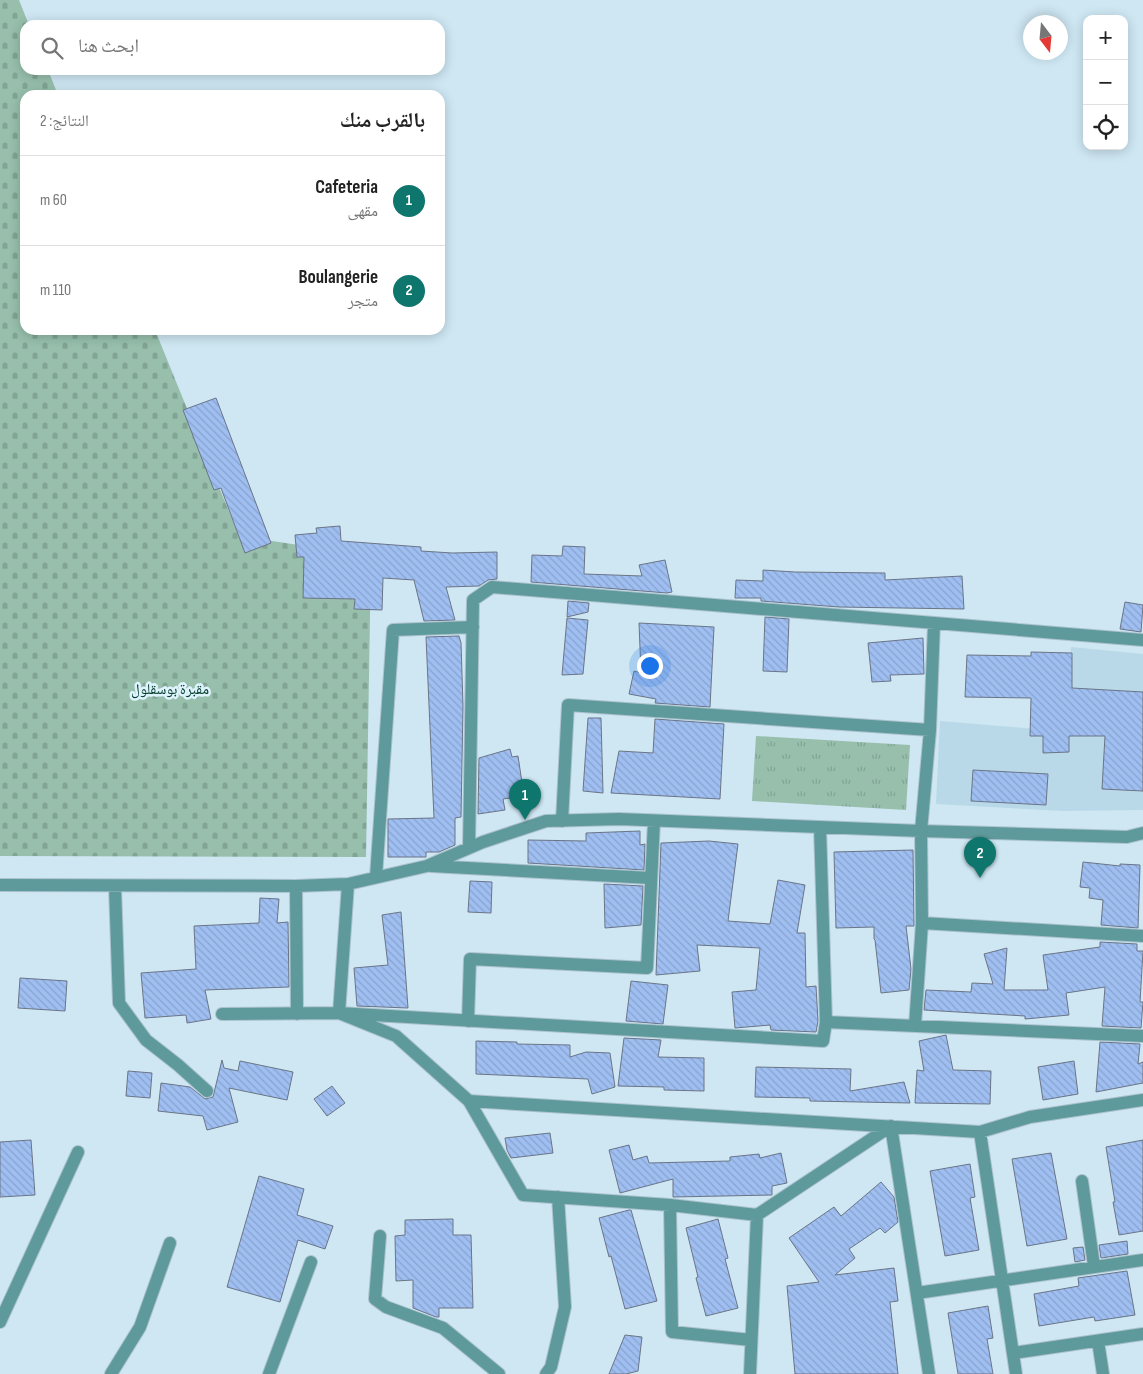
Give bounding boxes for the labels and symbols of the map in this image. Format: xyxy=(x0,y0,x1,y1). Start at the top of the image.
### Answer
north arrow xyxy=(1023,15,1068,60)
your location xyxy=(637,653,663,679)
park label: مقبرة بوسقلول xyxy=(131,680,209,699)
pin: 1 xyxy=(509,779,541,820)
pin: 2 xyxy=(964,837,996,878)

